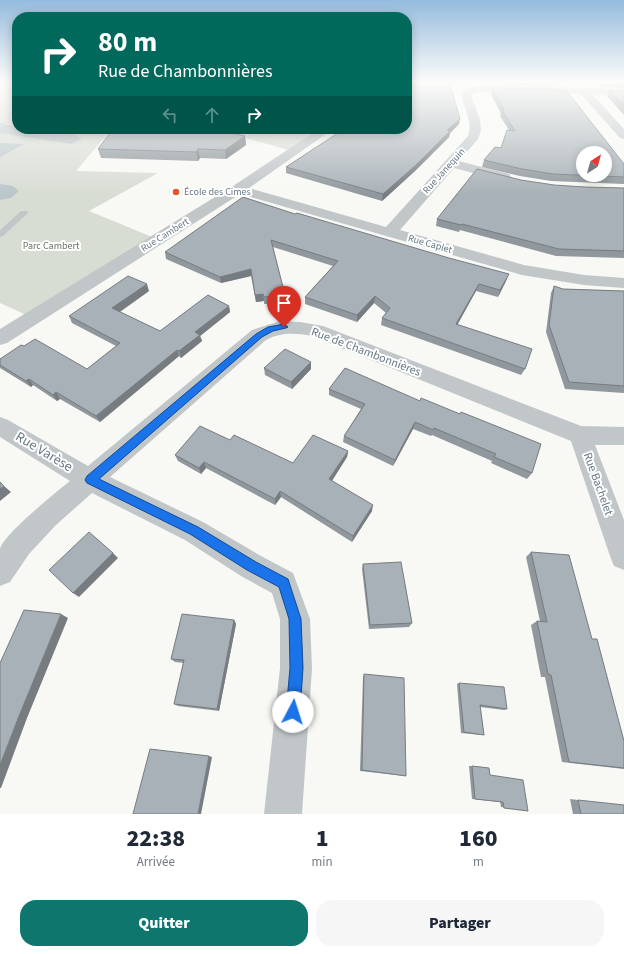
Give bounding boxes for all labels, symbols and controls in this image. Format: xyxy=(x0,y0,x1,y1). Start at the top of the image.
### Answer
text: 80 m xyxy=(98,22,157,62)
icon: right xyxy=(32,28,84,80)
text: Rue de Chambonnières xyxy=(98,59,272,84)
icon: left xyxy=(159,104,181,126)
icon: ahead xyxy=(201,104,223,126)
icon: right xyxy=(243,104,265,126)
street label: Rue Janequin xyxy=(420,145,468,197)
north arrow xyxy=(576,146,612,182)
map controls xyxy=(576,146,612,182)
place label: École des Cimes xyxy=(184,185,251,199)
marker: École des Cimes xyxy=(171,187,181,197)
street label: Rue Cambert xyxy=(138,214,192,255)
street label: Rue Caplet xyxy=(406,231,454,257)
park label: Parc Cambert xyxy=(23,239,80,253)
pin xyxy=(267,286,301,327)
icon: arrive xyxy=(273,292,295,314)
street label: Rue de Chambonnières xyxy=(309,323,423,381)
street label: Rue Varèse xyxy=(12,427,77,477)
street label: Rue Bachelet xyxy=(579,450,617,518)
position arrow xyxy=(272,691,314,733)
text: 22:38 xyxy=(126,821,185,856)
text: 1 xyxy=(316,821,329,856)
text: 160 xyxy=(459,821,498,856)
text: Arrivée xyxy=(137,853,175,871)
text: min xyxy=(312,853,333,871)
text: m xyxy=(473,853,484,871)
button: Quitter xyxy=(20,900,308,946)
button: Partager xyxy=(316,900,604,946)

